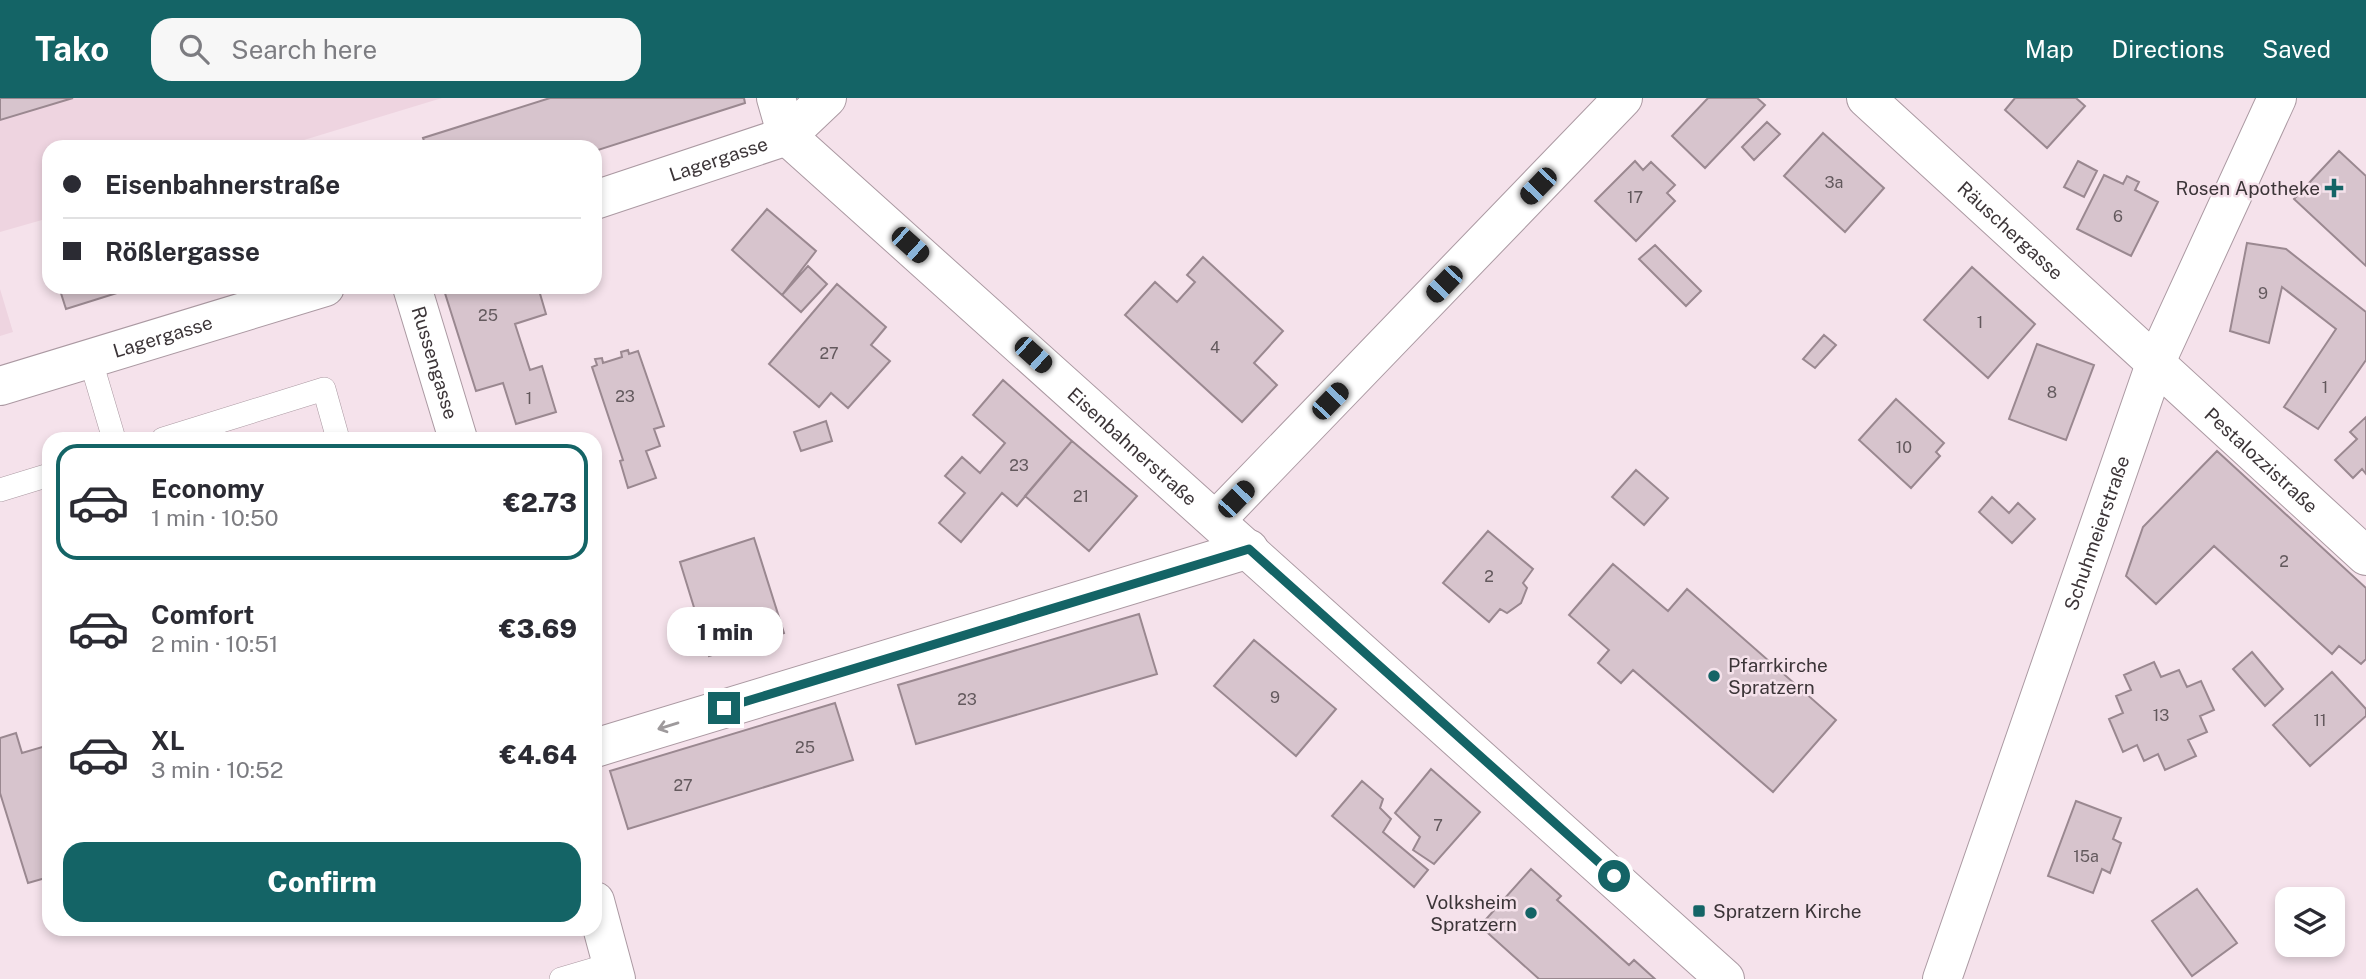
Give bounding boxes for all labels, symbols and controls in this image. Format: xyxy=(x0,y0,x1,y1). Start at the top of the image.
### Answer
search box xyxy=(151,18,641,81)
text: Tako xyxy=(35,30,109,68)
icon: search xyxy=(175,30,213,68)
text: Search here xyxy=(231,34,377,65)
text: Map xyxy=(2025,35,2074,63)
text: Directions xyxy=(2112,35,2224,63)
text: Saved xyxy=(2262,35,2331,63)
street label: Lagergasse xyxy=(666,132,770,186)
car xyxy=(1516,164,1561,208)
text: Eisenbahnerstraße xyxy=(105,169,340,200)
house number: 3a xyxy=(1825,173,1843,192)
street label: Räuschergasse xyxy=(1953,177,2068,284)
place label: Rosen Apotheke xyxy=(2176,177,2320,199)
marker: Rosen Apotheke xyxy=(2326,180,2342,196)
house number: 17 xyxy=(1627,188,1643,207)
house number: 6 xyxy=(2113,207,2123,226)
car xyxy=(888,223,933,267)
text: Rößlergasse xyxy=(105,236,260,267)
car xyxy=(1422,262,1467,306)
house number: 9 xyxy=(2258,284,2268,303)
street label: Russengasse xyxy=(407,304,462,422)
house number: 25 xyxy=(478,306,498,325)
street label: Lagergasse xyxy=(110,311,215,362)
house number: 1 xyxy=(1977,313,1983,332)
car xyxy=(1011,333,1056,377)
house number: 4 xyxy=(1210,338,1220,357)
house number: 27 xyxy=(819,344,839,363)
house number: 1 xyxy=(2322,378,2328,397)
car xyxy=(1308,379,1353,423)
street label: Eisenbahnerstraße xyxy=(1063,383,1201,510)
house number: 8 xyxy=(2047,383,2057,402)
house number: 23 xyxy=(615,387,635,406)
house number: 1 xyxy=(526,389,532,408)
street label: Pestalozzistraße xyxy=(2200,403,2322,517)
house number: 10 xyxy=(1896,438,1912,457)
street label: Schuhmeierstraße xyxy=(2059,453,2133,613)
house number: 23 xyxy=(1009,456,1029,475)
icon: car xyxy=(67,471,130,534)
text: Economy xyxy=(151,473,264,504)
car xyxy=(1214,477,1259,521)
text: €2.73 xyxy=(503,487,577,518)
house number: 21 xyxy=(1073,487,1089,506)
text: 1 min · 10:50 xyxy=(151,504,279,531)
house number: 2 xyxy=(2279,552,2289,571)
house number: 2 xyxy=(1484,567,1494,586)
icon: car xyxy=(67,597,130,660)
text: Comfort xyxy=(151,599,254,630)
callout: 1 min xyxy=(666,606,782,656)
text: €3.69 xyxy=(499,613,577,644)
text: 1 min xyxy=(697,618,753,645)
text: 2 min · 10:51 xyxy=(151,630,278,657)
place label: Pfarrkirche Spratzern xyxy=(1728,654,1828,698)
marker: Pfarrkirche Spratzern xyxy=(1706,668,1722,684)
house number: 9 xyxy=(1270,688,1280,707)
house number: 23 xyxy=(957,690,977,709)
route end xyxy=(708,692,740,724)
house number: 13 xyxy=(2153,706,2169,725)
house number: 11 xyxy=(2313,711,2327,730)
one-way arrow xyxy=(657,720,679,733)
icon: car xyxy=(67,723,130,786)
text: XL xyxy=(151,725,185,756)
house number: 25 xyxy=(795,738,815,757)
text: €4.64 xyxy=(500,739,577,770)
text: 3 min · 10:52 xyxy=(151,756,283,783)
house number: 27 xyxy=(673,776,693,795)
house number: 7 xyxy=(1433,816,1443,835)
button: Confirm xyxy=(63,842,581,922)
house number: 15a xyxy=(2073,847,2099,866)
route start xyxy=(1598,860,1630,892)
map controls xyxy=(2275,887,2345,957)
button: layers xyxy=(2275,887,2345,957)
place label: Volksheim Spratzern xyxy=(1426,891,1517,935)
place label: Spratzern Kirche xyxy=(1713,900,1861,922)
marker: Spratzern Kirche xyxy=(1691,903,1707,919)
marker: Volksheim Spratzern xyxy=(1523,905,1539,921)

